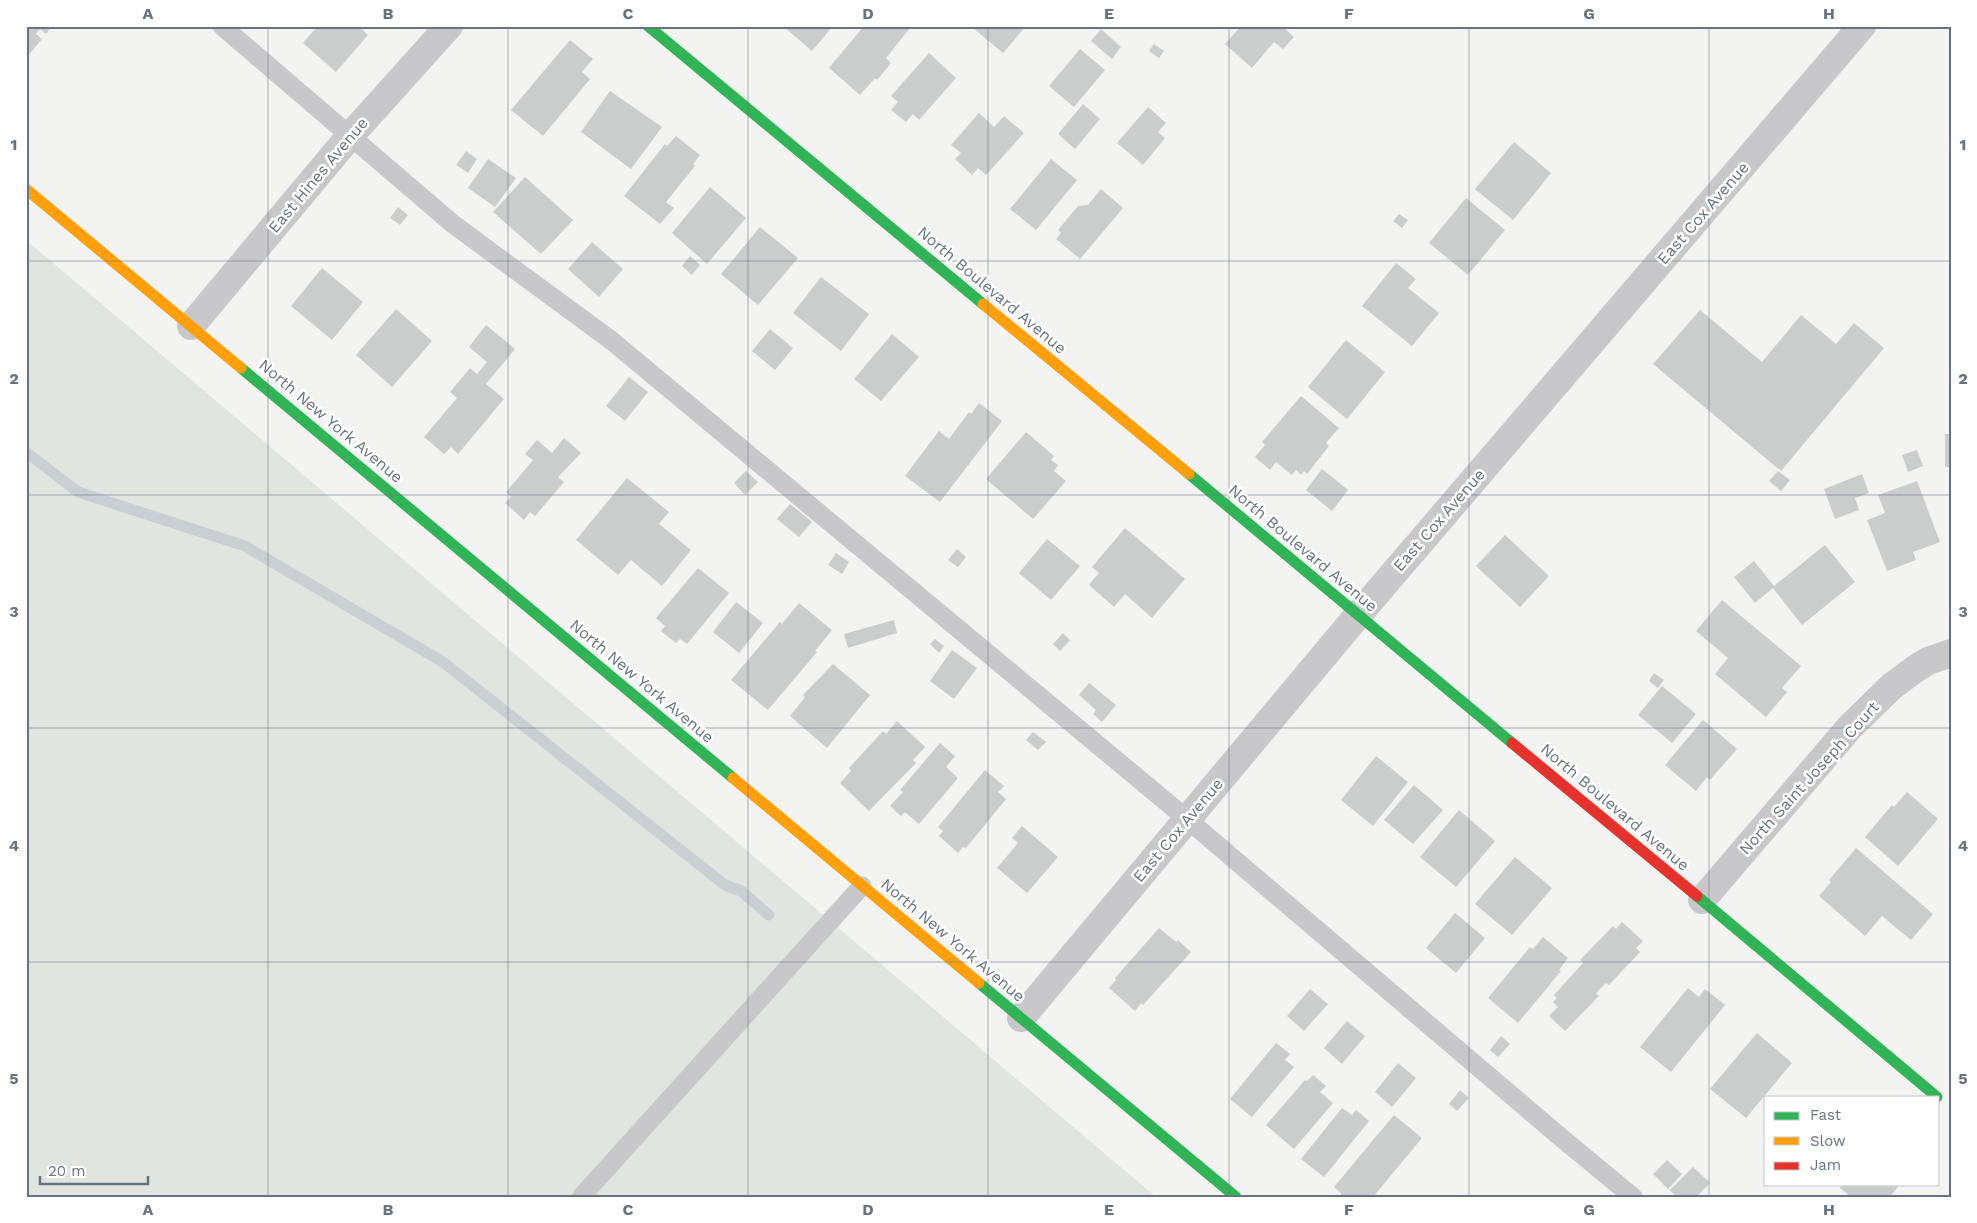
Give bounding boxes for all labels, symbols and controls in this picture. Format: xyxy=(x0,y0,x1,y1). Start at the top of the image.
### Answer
text: A xyxy=(143,4,154,23)
text: B xyxy=(383,4,394,23)
text: C xyxy=(623,4,634,23)
text: D xyxy=(862,4,874,23)
text: E xyxy=(1104,4,1114,23)
text: F xyxy=(1344,4,1354,23)
text: G xyxy=(1583,4,1595,23)
text: H xyxy=(1823,4,1835,23)
street label: East Hines Avenue xyxy=(264,113,372,237)
text: 1 xyxy=(11,135,17,154)
text: 1 xyxy=(1960,135,1966,154)
street label: East Cox Avenue xyxy=(1653,158,1753,268)
street label: North Boulevard Avenue xyxy=(914,222,1070,358)
street label: North New York Avenue xyxy=(255,355,407,487)
text: 2 xyxy=(9,369,19,388)
text: 2 xyxy=(1958,369,1968,388)
street label: East Cox Avenue xyxy=(1389,465,1489,575)
street label: North Boulevard Avenue xyxy=(1225,480,1381,616)
text: 3 xyxy=(9,602,19,621)
text: 3 xyxy=(1958,602,1968,621)
street label: North New York Avenue xyxy=(566,615,718,747)
street label: North Saint Joseph Court xyxy=(1735,697,1883,858)
street label: North Boulevard Avenue xyxy=(1537,739,1693,875)
street label: East Cox Avenue xyxy=(1129,774,1227,886)
text: 4 xyxy=(9,836,19,855)
text: 4 xyxy=(1958,836,1968,855)
street label: North New York Avenue xyxy=(877,874,1029,1006)
text: 5 xyxy=(9,1069,19,1088)
text: 5 xyxy=(1958,1069,1968,1088)
legend xyxy=(1764,1096,1940,1186)
text: Fast xyxy=(1810,1106,1842,1124)
text: Slow xyxy=(1810,1132,1846,1150)
scale bar xyxy=(40,1153,148,1185)
text: Jam xyxy=(1810,1156,1841,1174)
text: 20 m xyxy=(48,1162,86,1180)
text: A xyxy=(143,1200,154,1219)
text: B xyxy=(383,1200,394,1219)
text: C xyxy=(623,1200,634,1219)
text: D xyxy=(862,1200,874,1219)
text: E xyxy=(1104,1200,1114,1219)
text: F xyxy=(1344,1200,1354,1219)
text: G xyxy=(1583,1200,1595,1219)
text: H xyxy=(1823,1200,1835,1219)

